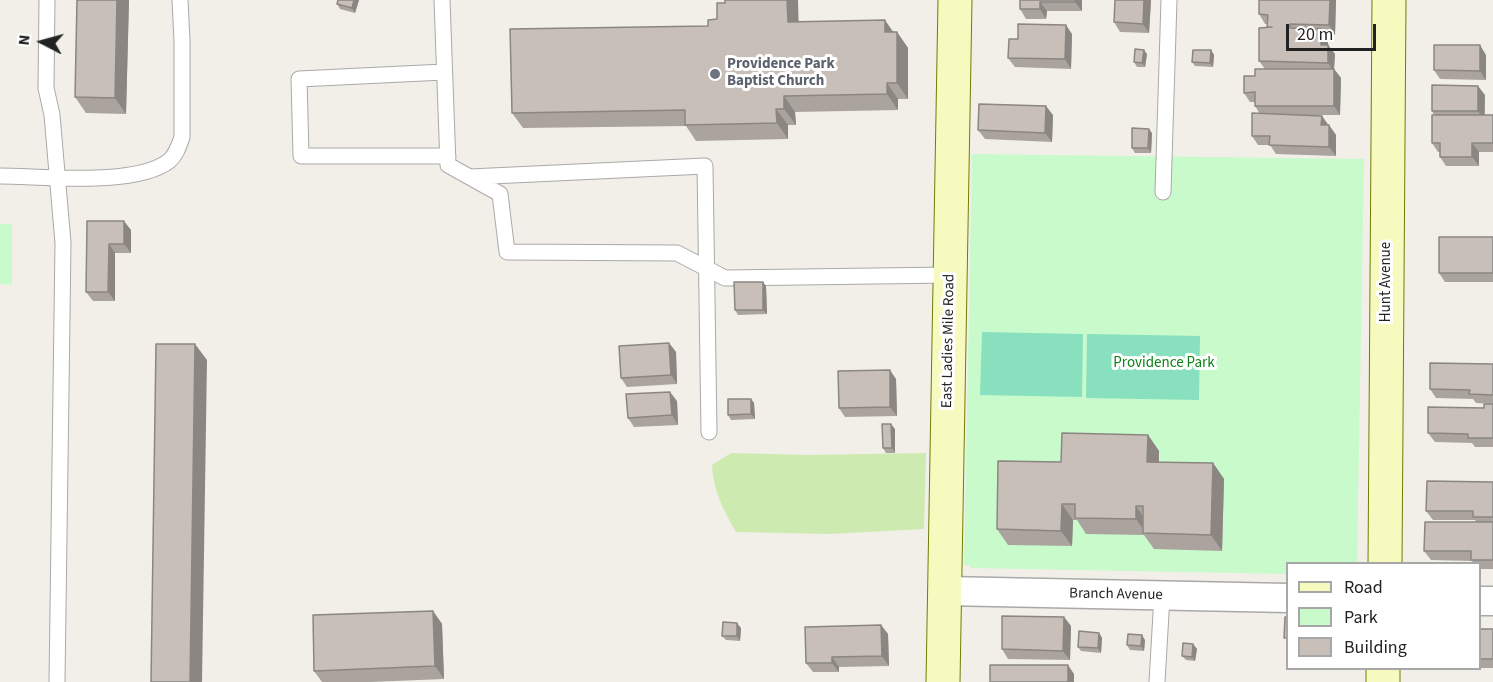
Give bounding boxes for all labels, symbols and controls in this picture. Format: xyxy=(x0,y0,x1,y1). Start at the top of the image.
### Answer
north arrow xyxy=(12,12,72,72)
scale bar xyxy=(1289,12,1379,50)
text: 20 m xyxy=(1297,22,1333,47)
text: N xyxy=(13,34,36,47)
place label: Providence Park Baptist Church xyxy=(727,56,835,91)
marker: Providence Park Baptist Church xyxy=(708,67,722,81)
street label: Hunt Avenue xyxy=(1378,242,1396,322)
street label: East Ladies Mile Road xyxy=(939,274,959,408)
park label: Providence Park xyxy=(1113,355,1215,373)
legend xyxy=(1286,562,1481,670)
text: Road xyxy=(1344,575,1383,600)
street label: Branch Avenue xyxy=(1069,585,1163,605)
text: Park xyxy=(1344,605,1378,630)
text: Building xyxy=(1344,635,1407,660)

